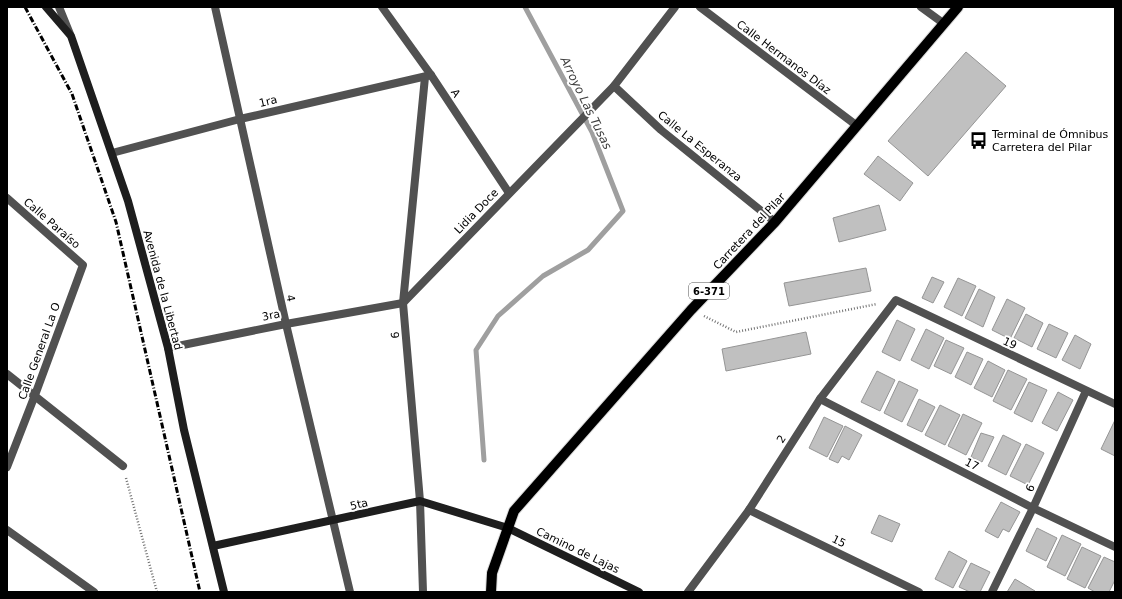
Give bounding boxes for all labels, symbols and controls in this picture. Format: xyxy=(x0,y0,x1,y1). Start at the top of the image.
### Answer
street label: Calle Hermanos Díaz xyxy=(734,18,834,97)
water label: Arroyo Las Tusas xyxy=(557,53,615,152)
street label: A xyxy=(448,87,463,100)
street label: 1ra xyxy=(258,93,278,110)
street label: Calle La Esperanza xyxy=(655,108,744,184)
place label: Terminal de Ómnibus Carretera del Pilar xyxy=(991,128,1109,154)
bus stop icon: Terminal de Ómnibus Carretera del Pilar xyxy=(969,130,989,150)
street label: Lidia Doce xyxy=(452,186,501,237)
street label: Carretera del Pilar xyxy=(711,190,788,272)
street label: Calle Paraíso xyxy=(21,195,83,252)
street label: Avenida de la Libertad xyxy=(140,229,185,351)
road number: 6-371 xyxy=(689,283,729,299)
street label: 4 xyxy=(283,293,298,303)
street label: Calle General La O xyxy=(16,300,63,402)
street label: 3ra xyxy=(261,307,281,324)
street label: 6 xyxy=(389,331,402,339)
street label: 19 xyxy=(1001,335,1019,352)
street label: 2 xyxy=(774,433,789,446)
street label: 17 xyxy=(963,455,981,473)
street label: 6 xyxy=(1023,482,1038,494)
street label: 5ta xyxy=(349,496,369,513)
street label: Camino de Lajas xyxy=(534,525,622,576)
street label: 15 xyxy=(830,533,848,550)

